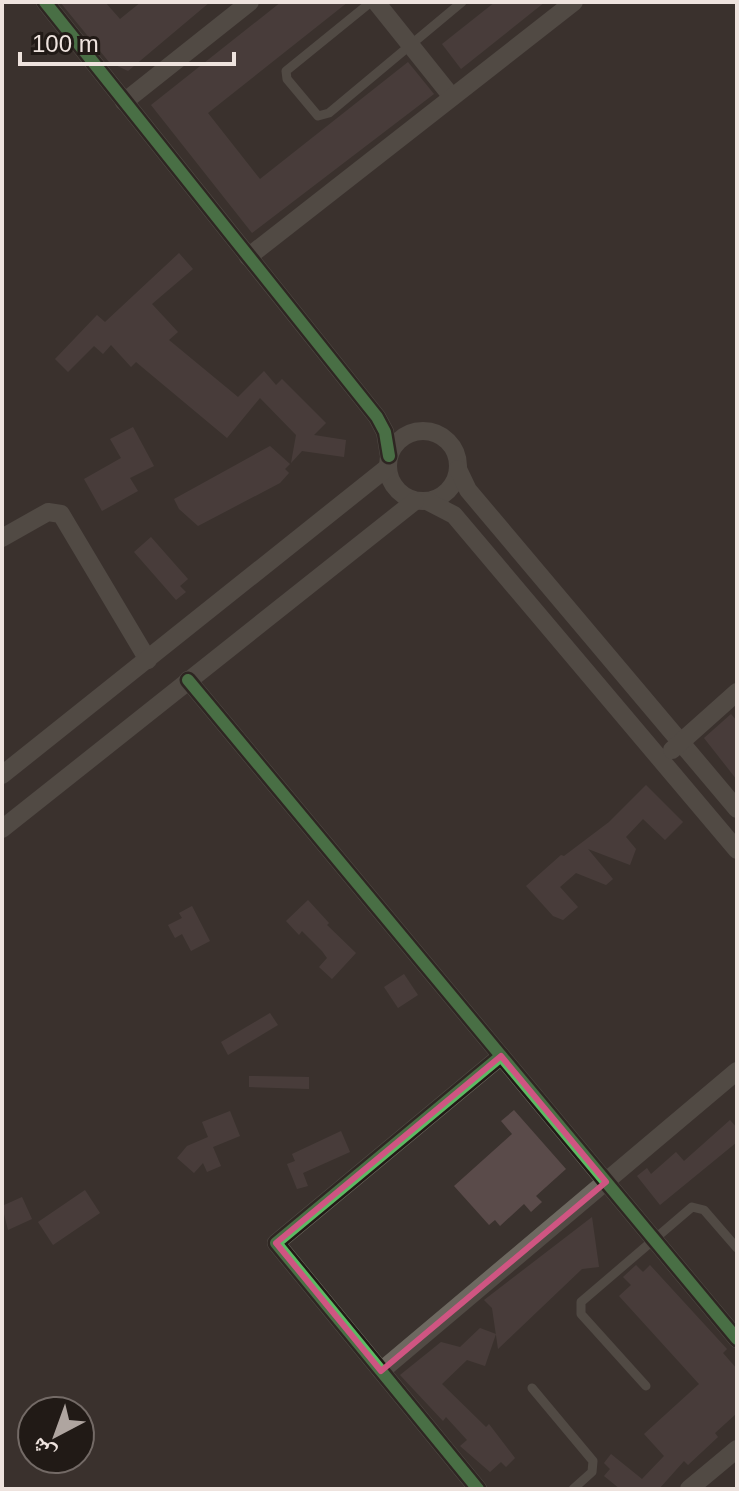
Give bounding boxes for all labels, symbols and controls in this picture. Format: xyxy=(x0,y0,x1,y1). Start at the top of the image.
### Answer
scale bar xyxy=(20,16,234,66)
text: 100 m xyxy=(32,30,99,57)
north arrow xyxy=(16,1395,96,1475)
text: ش xyxy=(26,1432,61,1467)

